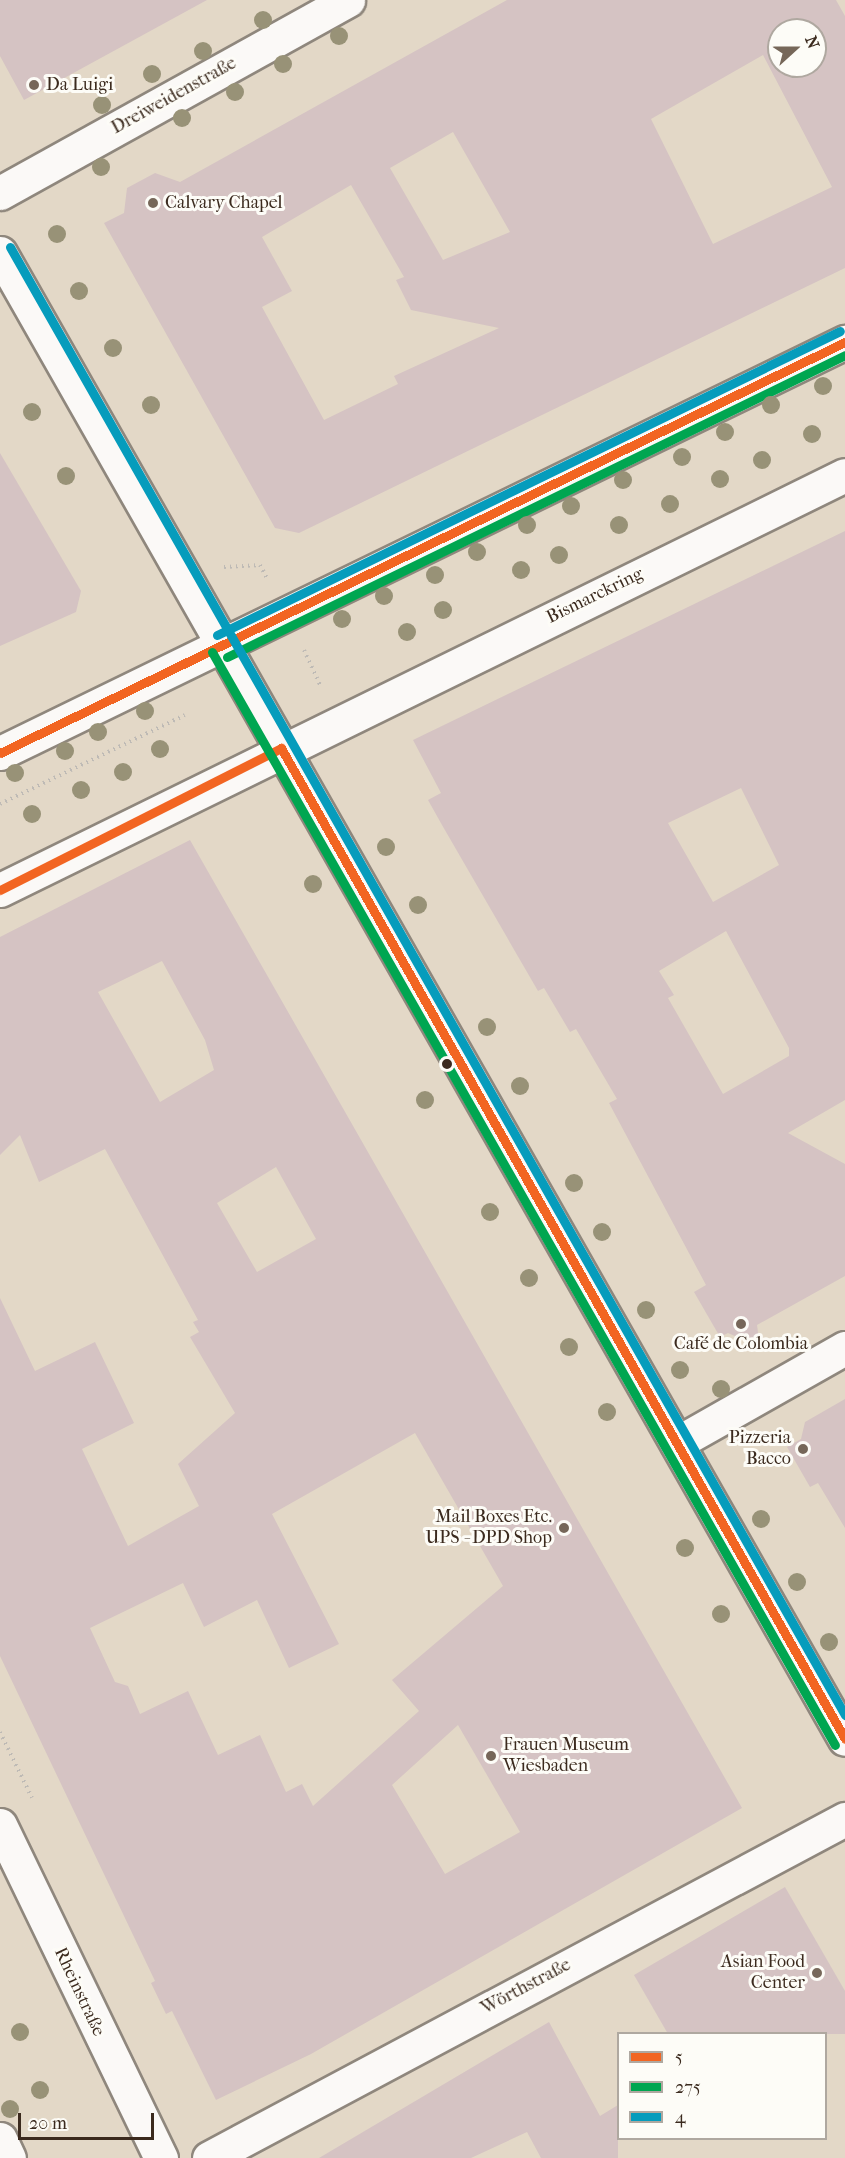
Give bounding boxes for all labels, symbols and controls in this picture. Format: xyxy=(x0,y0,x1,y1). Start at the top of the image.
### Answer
north arrow xyxy=(767,18,827,78)
text: N xyxy=(801,33,823,51)
street label: Dreiweidenstraße xyxy=(108,53,240,139)
place label: Da Luigi xyxy=(46,74,113,96)
marker: Da Luigi xyxy=(27,78,41,92)
place label: Calvary Chapel xyxy=(165,192,283,214)
marker: Calvary Chapel xyxy=(146,196,160,210)
street label: Bismarckring xyxy=(543,563,647,629)
unlabelled marker xyxy=(441,1058,453,1070)
marker: Café de Colombia xyxy=(734,1317,748,1331)
place label: Café de Colombia xyxy=(674,1333,808,1355)
place label: Pizzeria Bacco xyxy=(729,1428,791,1470)
marker: Pizzeria Bacco xyxy=(796,1442,810,1456)
place label: Mail Boxes Etc. UPS - DPD Shop xyxy=(425,1507,552,1550)
marker: Mail Boxes Etc. UPS - DPD Shop xyxy=(557,1521,571,1535)
place label: Frauen Museum Wiesbaden xyxy=(503,1735,629,1778)
marker: Frauen Museum Wiesbaden xyxy=(484,1749,498,1763)
street label: Rheinstraße xyxy=(49,1944,109,2040)
place label: Asian Food Center xyxy=(721,1952,805,1994)
street label: Wörthstraße xyxy=(478,1954,574,2020)
marker: Asian Food Center xyxy=(810,1966,824,1980)
legend xyxy=(617,2032,827,2140)
text: 5 xyxy=(675,2047,683,2068)
text: 275 xyxy=(675,2077,701,2098)
scale bar xyxy=(21,2101,158,2139)
text: 4 xyxy=(675,2107,686,2128)
text: 20 m xyxy=(29,2113,67,2134)

